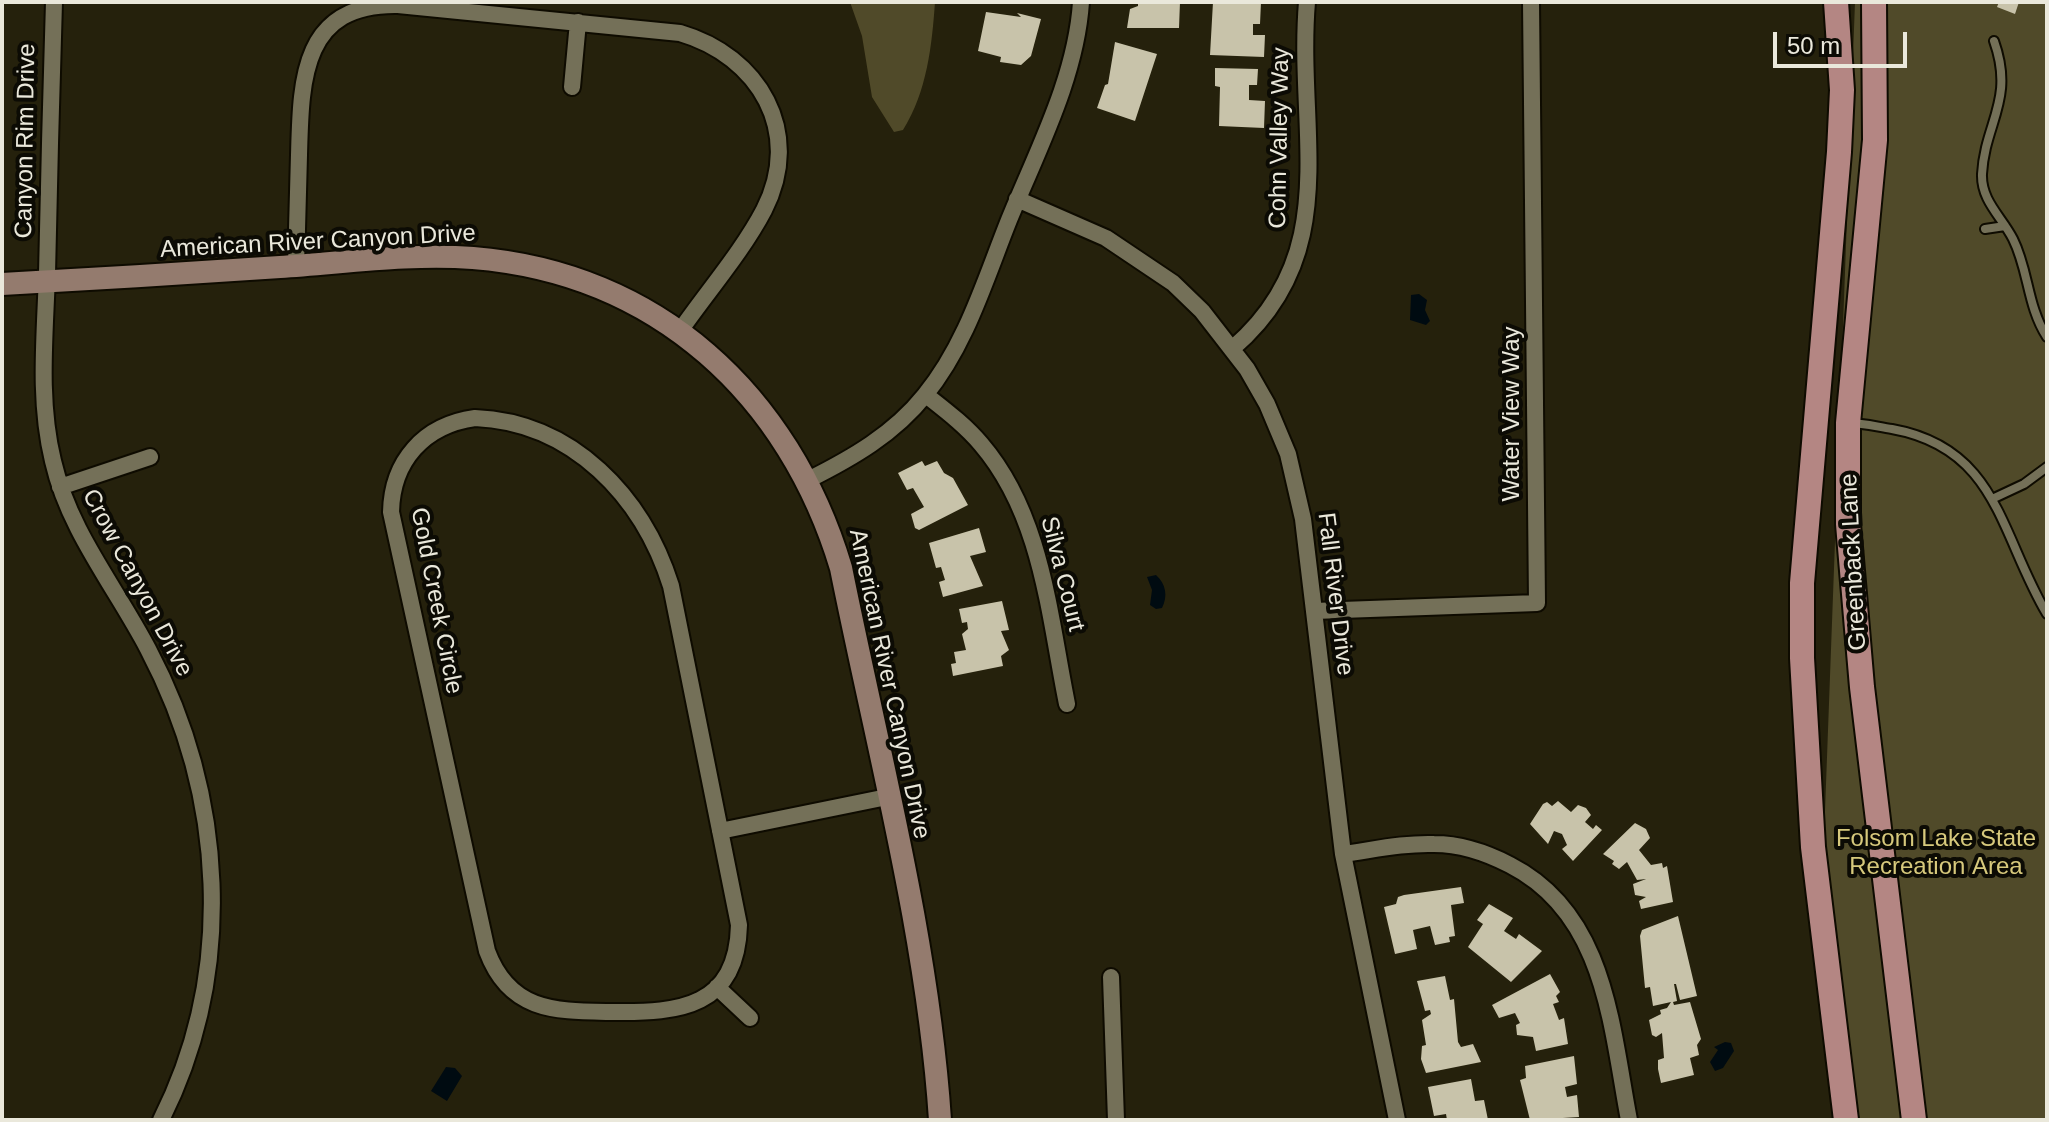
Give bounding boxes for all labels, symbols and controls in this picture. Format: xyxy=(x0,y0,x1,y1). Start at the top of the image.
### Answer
scale bar xyxy=(1777,16,1911,66)
text: 50 m xyxy=(1787,32,1840,59)
street label: Canyon Rim Drive xyxy=(10,43,42,239)
street label: Cohn Valley Way xyxy=(1264,47,1296,229)
street label: American River Canyon Drive xyxy=(159,219,477,265)
street label: Water View Way xyxy=(1498,326,1526,502)
street label: Greenback Lane xyxy=(1835,473,1873,651)
street label: Crow Canyon Drive xyxy=(75,484,199,682)
street label: Gold Creek Circle xyxy=(404,505,468,697)
street label: Fall River Drive xyxy=(1311,511,1359,677)
street label: Silva Court xyxy=(1034,514,1090,634)
street label: American River Canyon Drive xyxy=(842,526,936,842)
park label: Folsom Lake State Recreation Area xyxy=(1836,825,2036,881)

